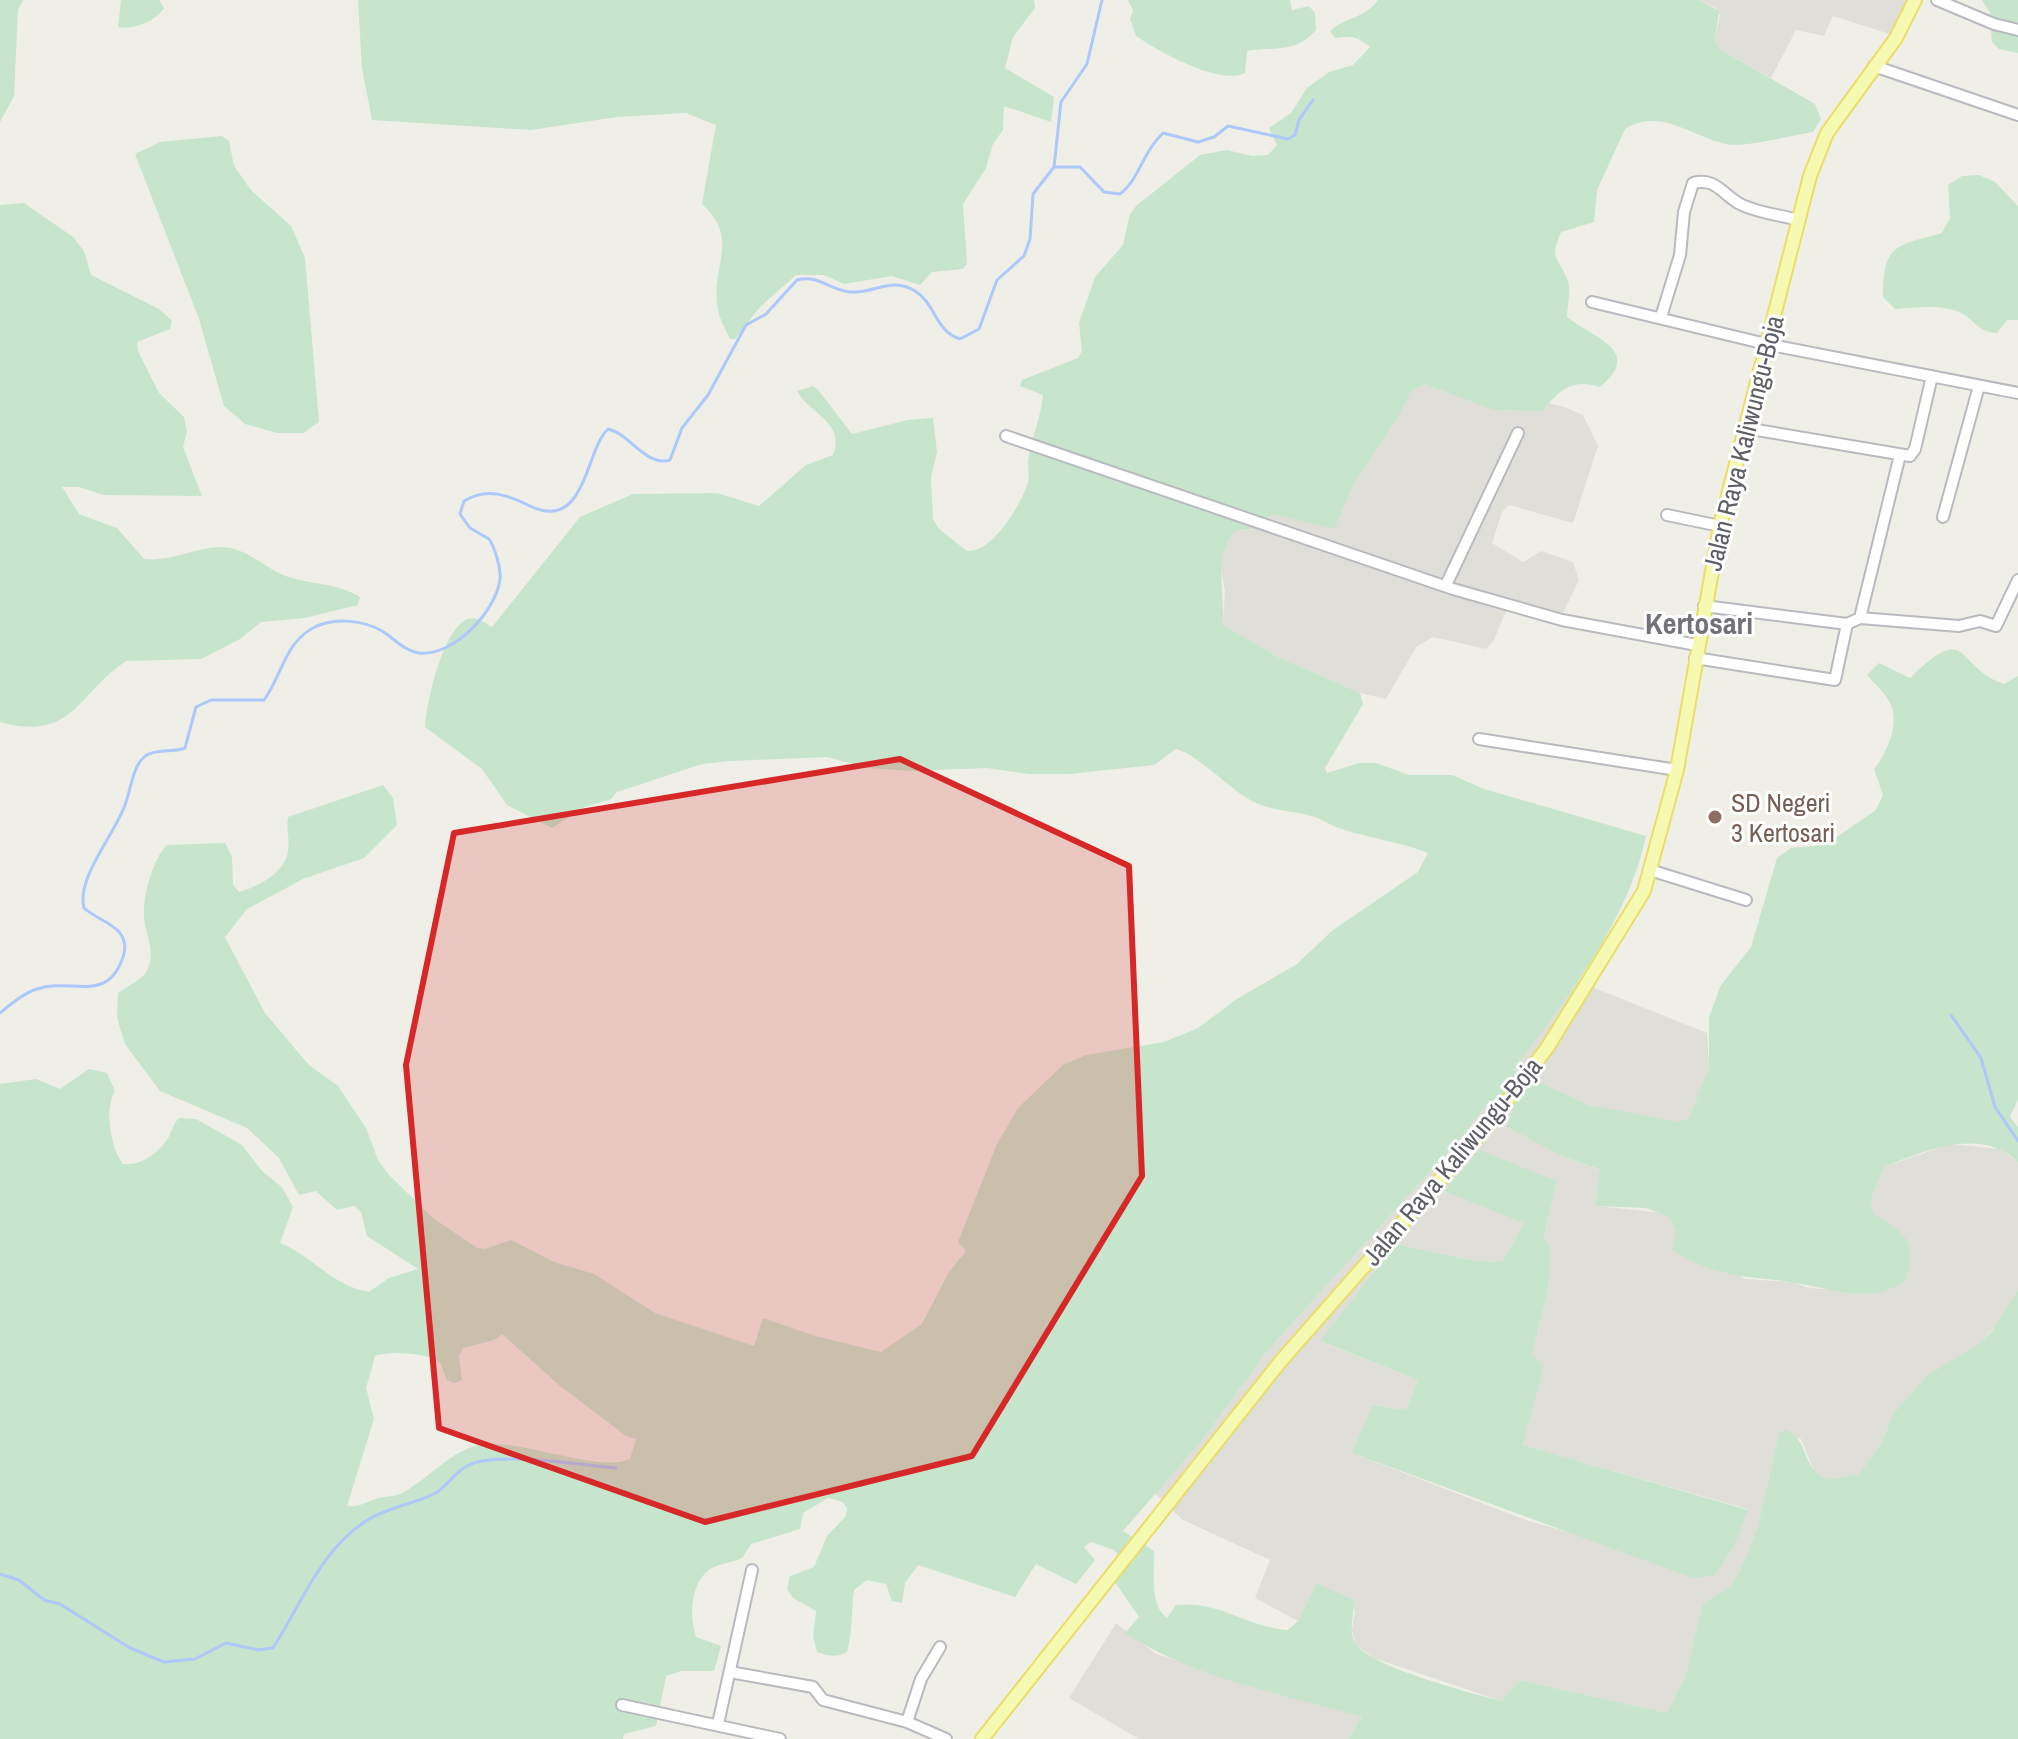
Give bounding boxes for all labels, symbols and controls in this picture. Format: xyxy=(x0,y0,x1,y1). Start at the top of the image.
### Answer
street label: Jalan Raya Kaliwungu-Boja xyxy=(1694,312,1792,574)
district label: Kertosari xyxy=(1645,603,1753,643)
place label: SD Negeri 3 Kertosari xyxy=(1731,785,1835,850)
marker: SD Negeri 3 Kertosari xyxy=(1706,808,1724,826)
street label: Jalan Raya Kaliwungu-Boja xyxy=(1354,1049,1550,1273)

